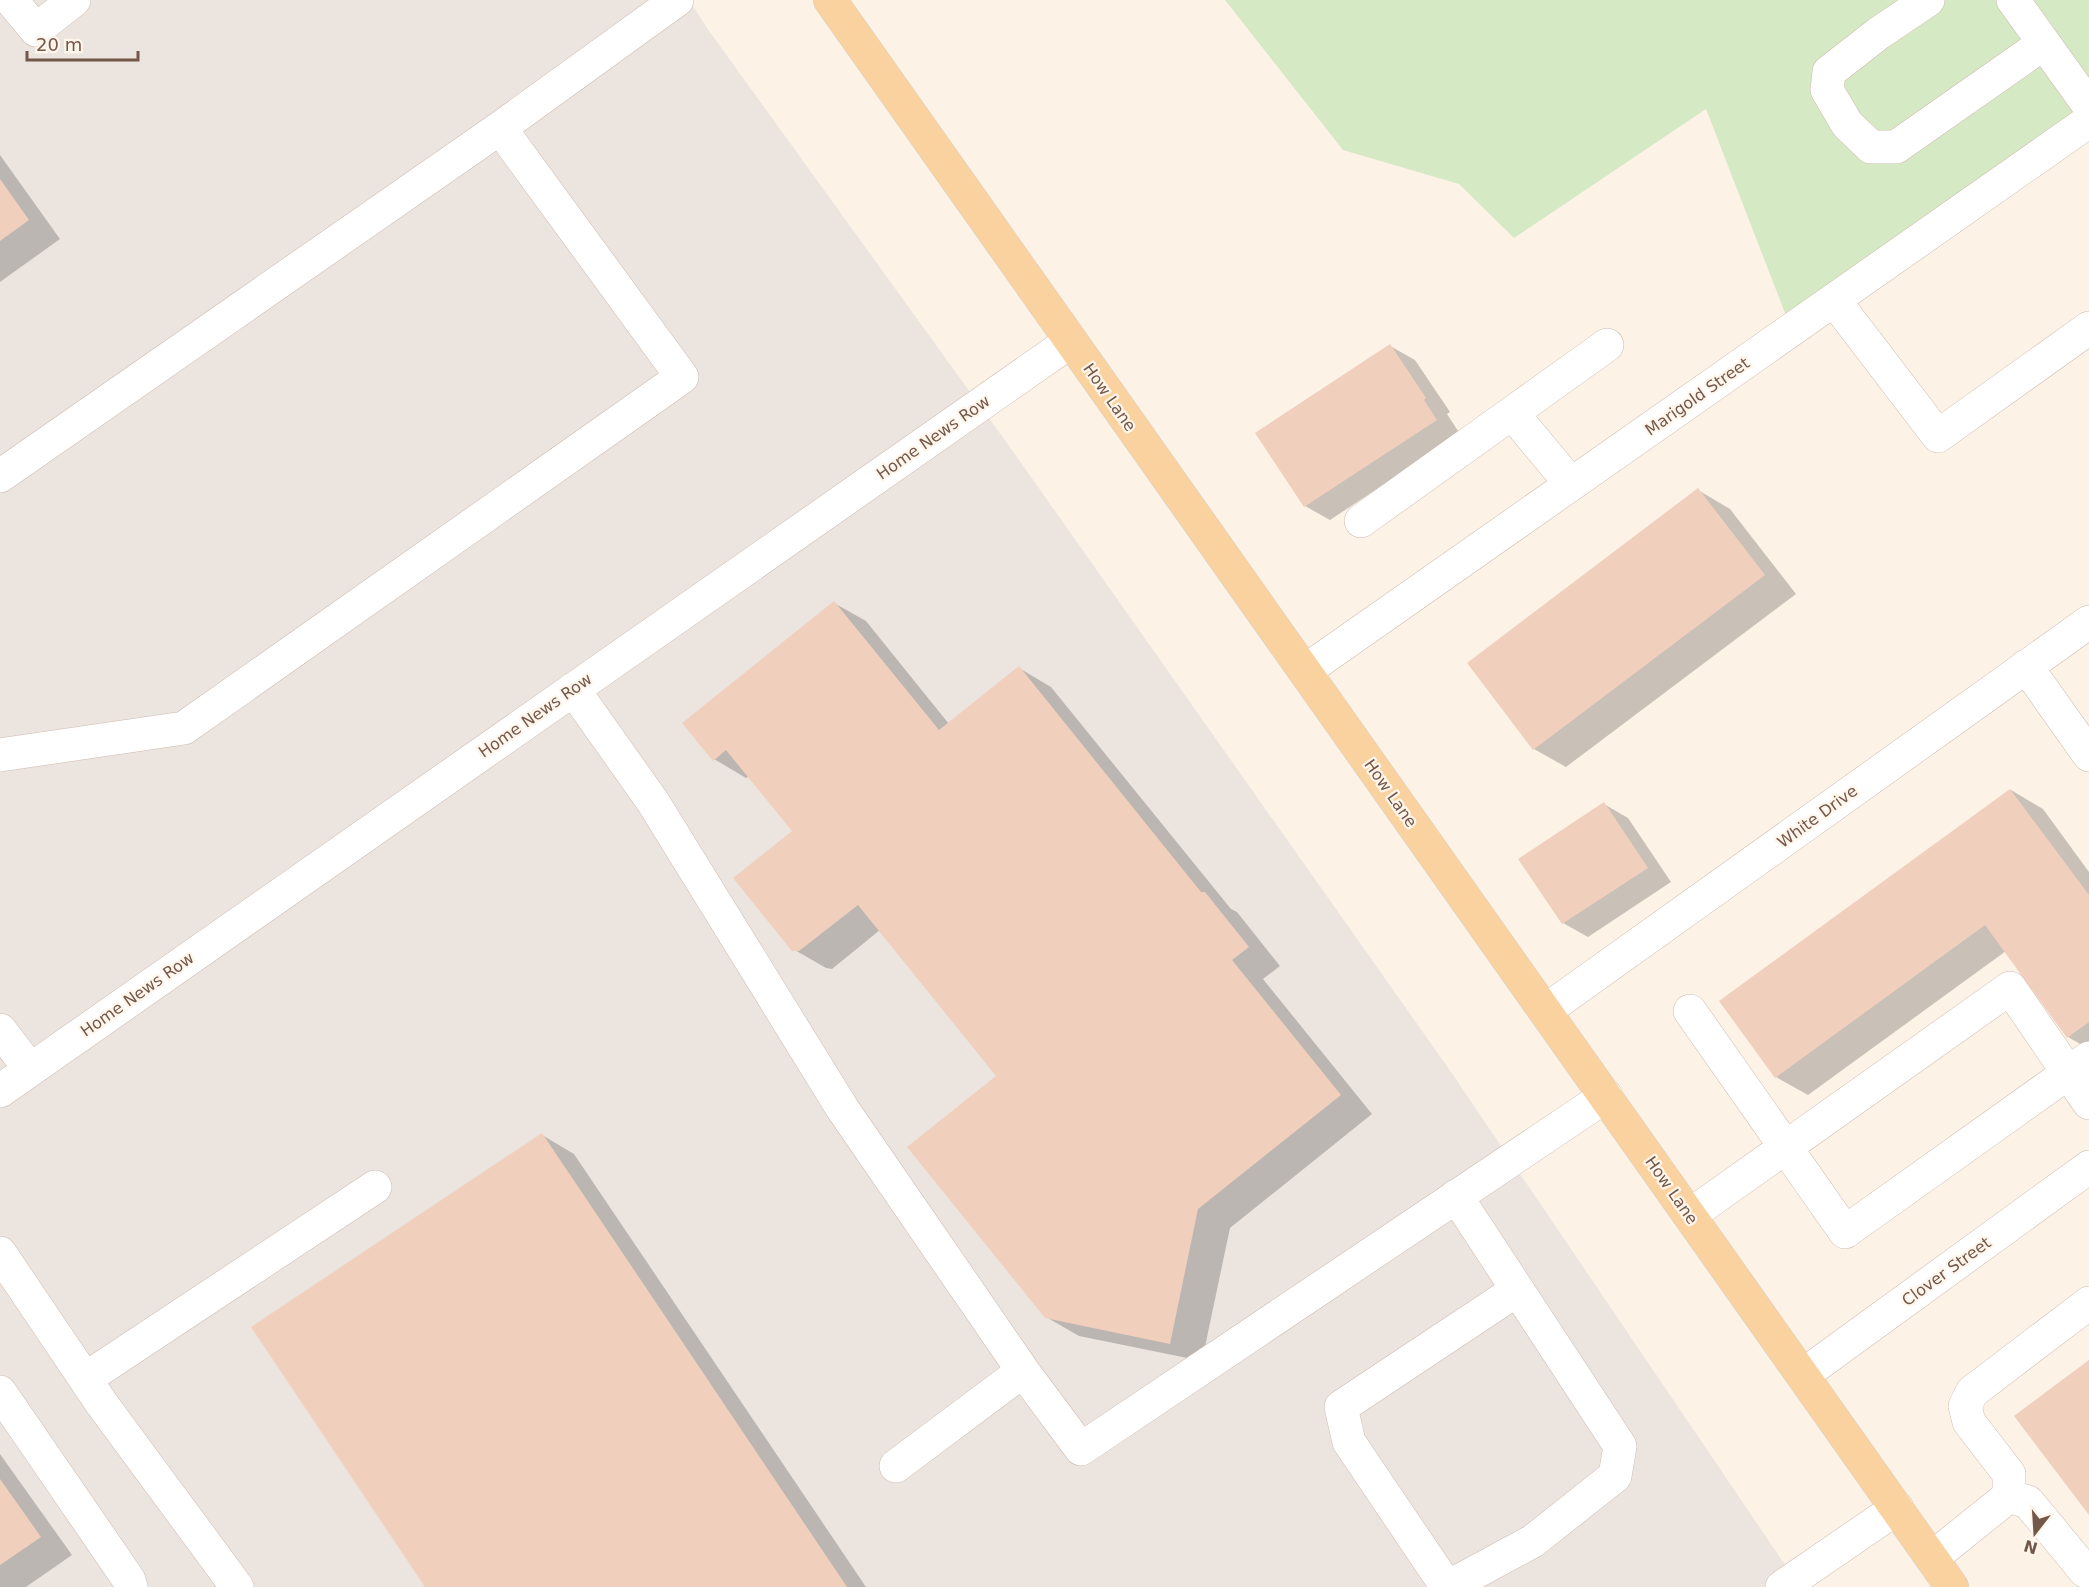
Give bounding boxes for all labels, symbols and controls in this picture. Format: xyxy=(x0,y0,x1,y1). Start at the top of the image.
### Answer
scale bar xyxy=(27,24,138,62)
text: 20 m xyxy=(36,34,82,55)
street label: Marigold Street xyxy=(1642,353,1753,439)
street label: How Lane xyxy=(1079,360,1140,435)
street label: Home News Row xyxy=(873,391,994,484)
street label: Home News Row xyxy=(475,669,596,762)
street label: How Lane xyxy=(1360,756,1421,831)
street label: White Drive xyxy=(1774,781,1861,852)
street label: Home News Row xyxy=(77,948,198,1041)
street label: How Lane xyxy=(1641,1153,1702,1228)
street label: Clover Street xyxy=(1898,1233,1994,1310)
north arrow xyxy=(2005,1503,2065,1563)
text: N xyxy=(2022,1536,2040,1558)

